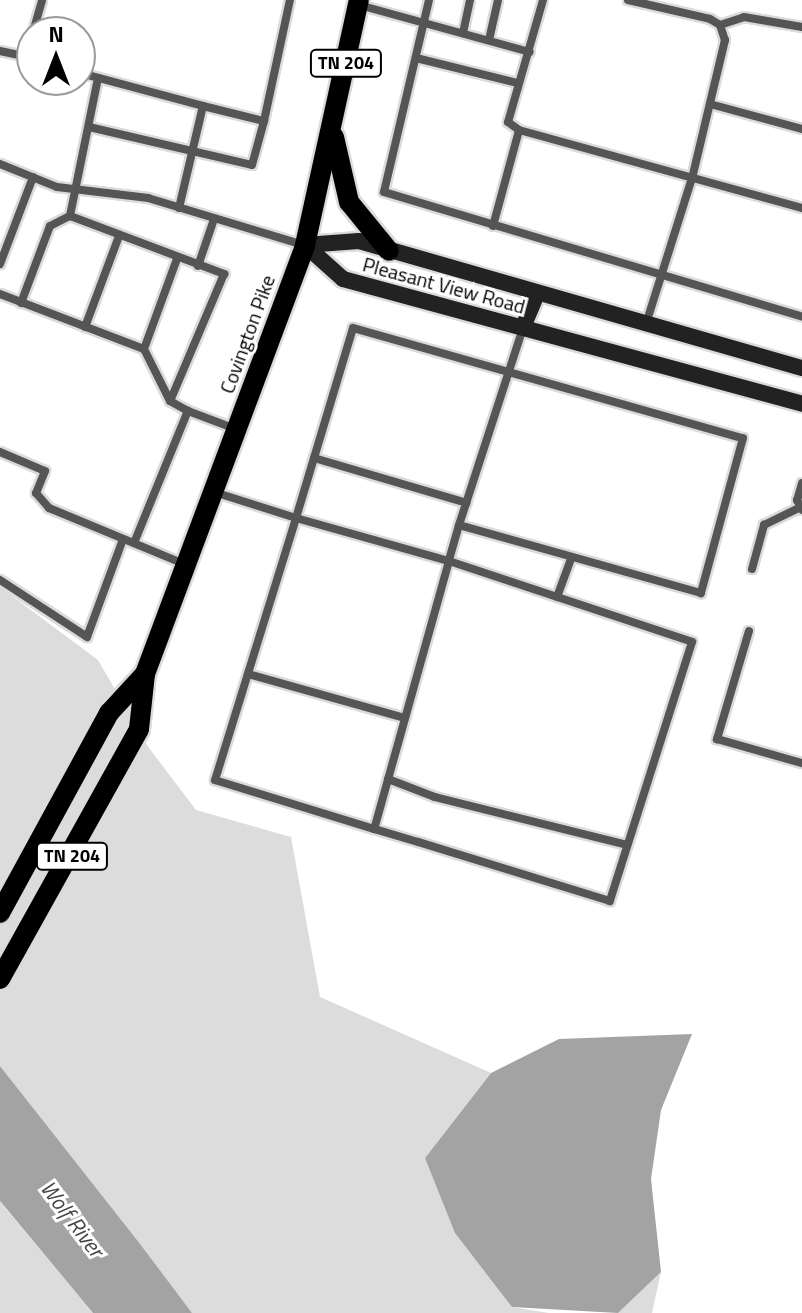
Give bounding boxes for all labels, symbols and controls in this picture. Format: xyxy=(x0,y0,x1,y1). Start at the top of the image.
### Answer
north arrow xyxy=(16,16,96,96)
text: N xyxy=(48,17,64,51)
road number: TN 204 xyxy=(308,49,384,77)
street label: Pleasant View Road xyxy=(360,252,528,318)
street label: Covington Pike xyxy=(214,271,280,397)
road number: TN 204 xyxy=(34,842,110,870)
water label: Wolf River xyxy=(35,1176,109,1262)

